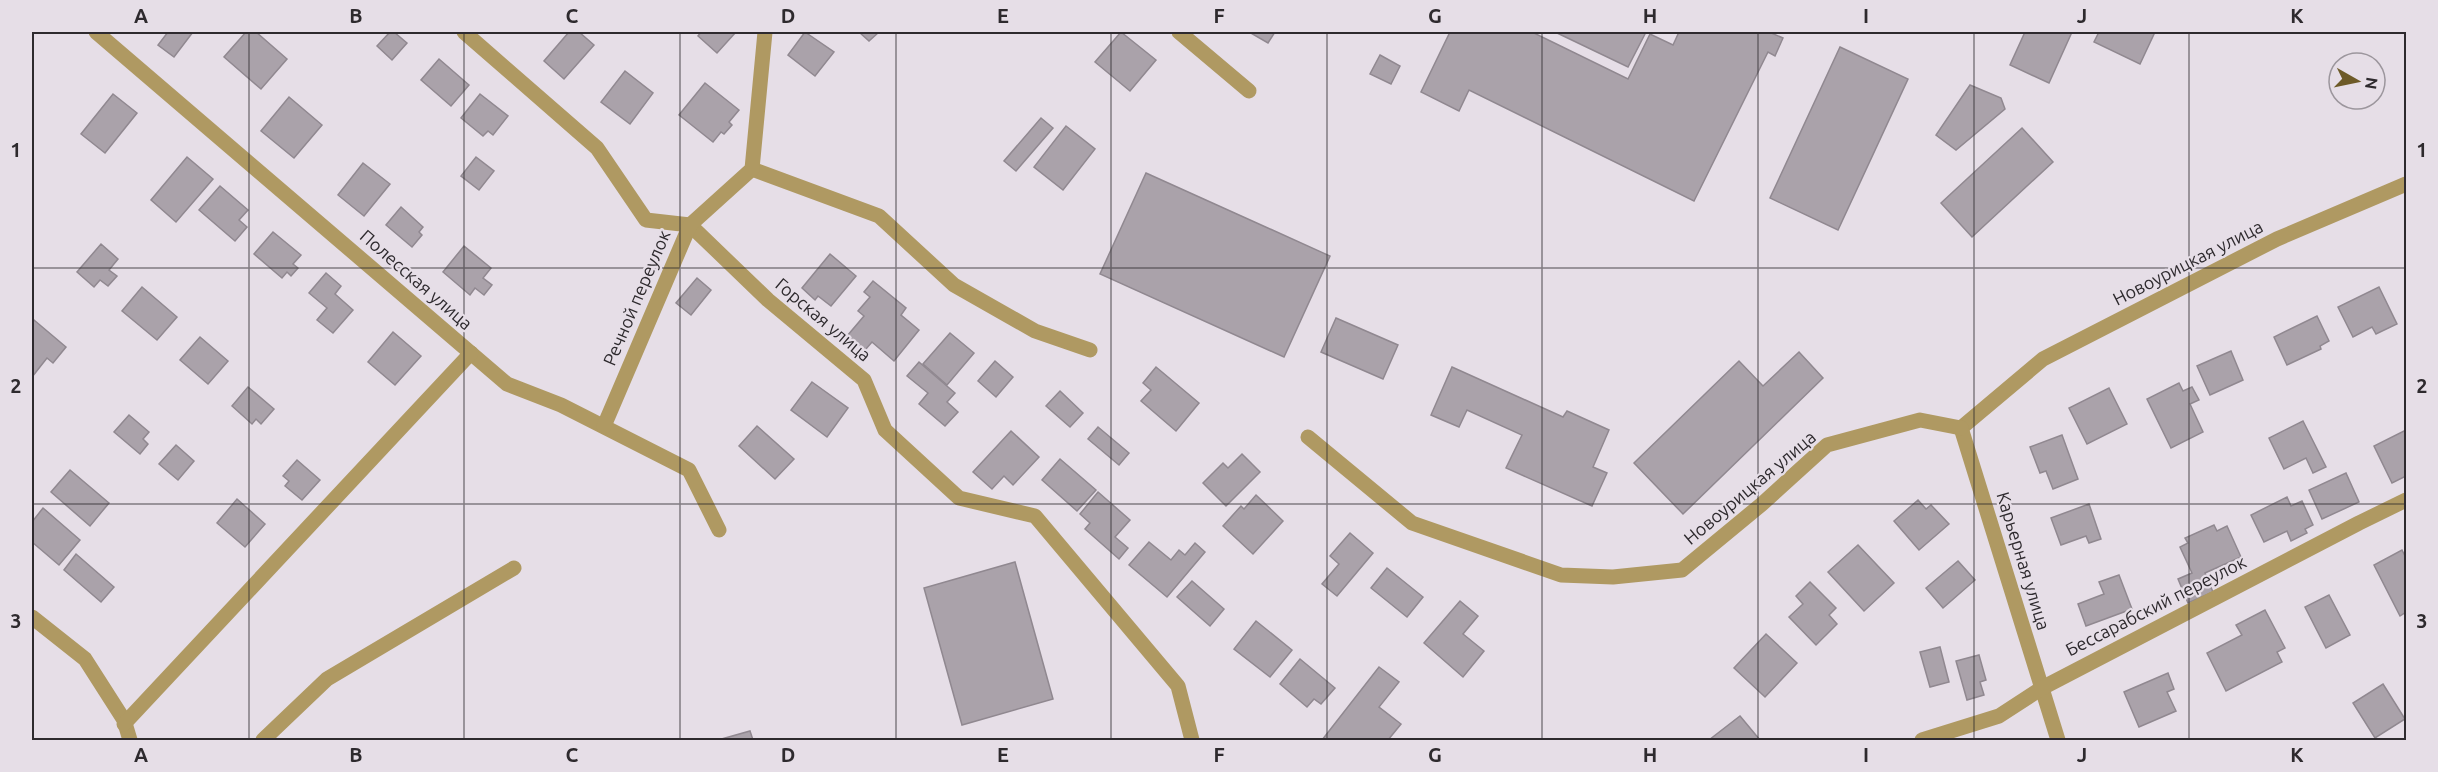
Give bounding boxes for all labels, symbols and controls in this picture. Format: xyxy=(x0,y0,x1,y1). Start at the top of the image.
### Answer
text: A xyxy=(134,4,148,27)
text: B xyxy=(349,4,363,27)
text: C xyxy=(566,4,579,27)
text: D xyxy=(781,4,795,27)
text: E xyxy=(997,4,1009,27)
text: F xyxy=(1213,4,1225,27)
text: G xyxy=(1428,4,1442,27)
text: H xyxy=(1643,4,1657,27)
text: I xyxy=(1863,4,1869,27)
text: J xyxy=(2077,4,2087,27)
text: K xyxy=(2290,4,2304,27)
north arrow xyxy=(2327,51,2387,111)
text: N xyxy=(2362,76,2382,91)
text: 1 xyxy=(10,138,22,161)
text: 1 xyxy=(2416,138,2428,161)
street label: Новоурицкая улица xyxy=(2109,216,2266,309)
street label: Полесская улица xyxy=(357,225,477,333)
street label: Речной переулок xyxy=(599,227,674,368)
street label: Горская улица xyxy=(772,274,875,365)
text: 2 xyxy=(10,374,22,397)
text: 2 xyxy=(2416,374,2428,397)
street label: Новоурицкая улица xyxy=(1680,426,1819,548)
street label: Карьерная улица xyxy=(1993,489,2054,632)
street label: Бессарабский переулок xyxy=(2062,551,2249,659)
text: 3 xyxy=(10,609,22,632)
text: 3 xyxy=(2416,609,2428,632)
text: A xyxy=(134,743,148,766)
text: B xyxy=(349,743,363,766)
text: C xyxy=(566,743,579,766)
text: D xyxy=(781,743,795,766)
text: E xyxy=(997,743,1009,766)
text: F xyxy=(1213,743,1225,766)
text: G xyxy=(1428,743,1442,766)
text: H xyxy=(1643,743,1657,766)
text: I xyxy=(1863,743,1869,766)
text: J xyxy=(2077,743,2087,766)
text: K xyxy=(2290,743,2304,766)

